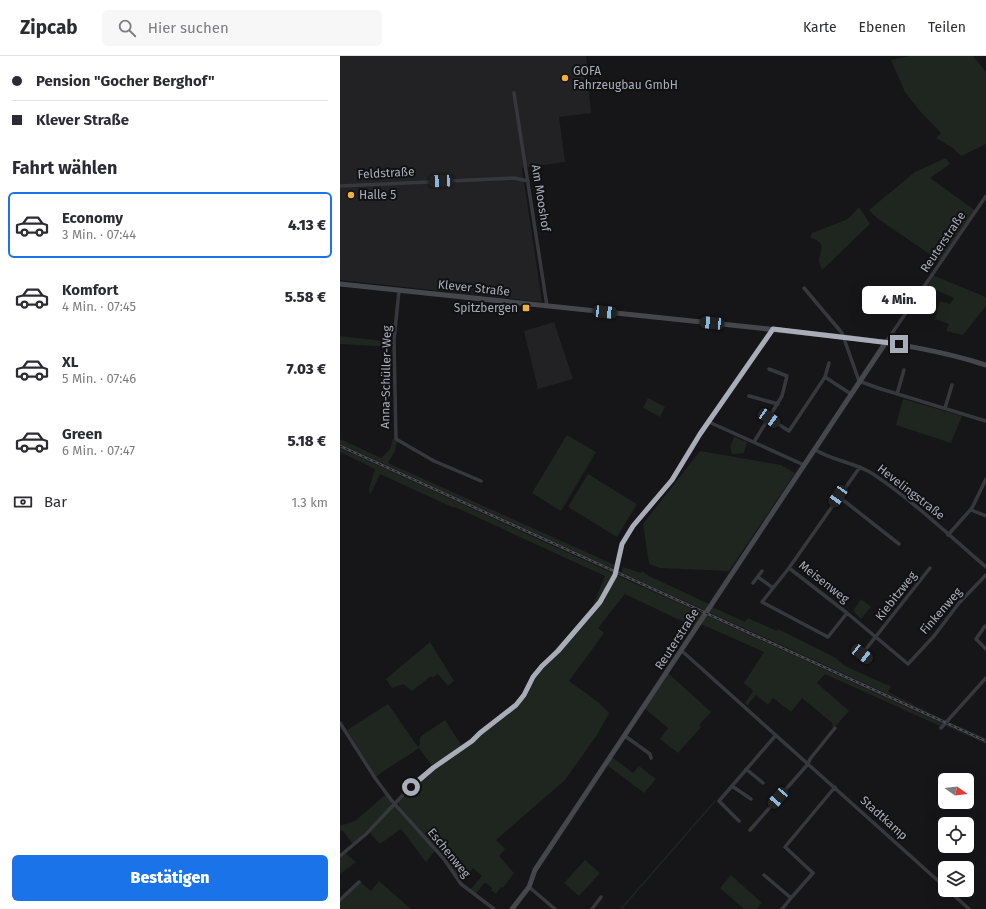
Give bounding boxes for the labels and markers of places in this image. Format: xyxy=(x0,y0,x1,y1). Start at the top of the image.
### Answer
place label: GOFA Fahrzeugbau GmbH xyxy=(573,64,678,92)
marker: GOFA Fahrzeugbau GmbH xyxy=(560,73,570,83)
place label: Halle 5 xyxy=(359,188,396,202)
marker: Halle 5 xyxy=(346,190,356,200)
place label: Spitzbergen xyxy=(454,301,518,315)
marker: Spitzbergen xyxy=(521,303,531,313)

